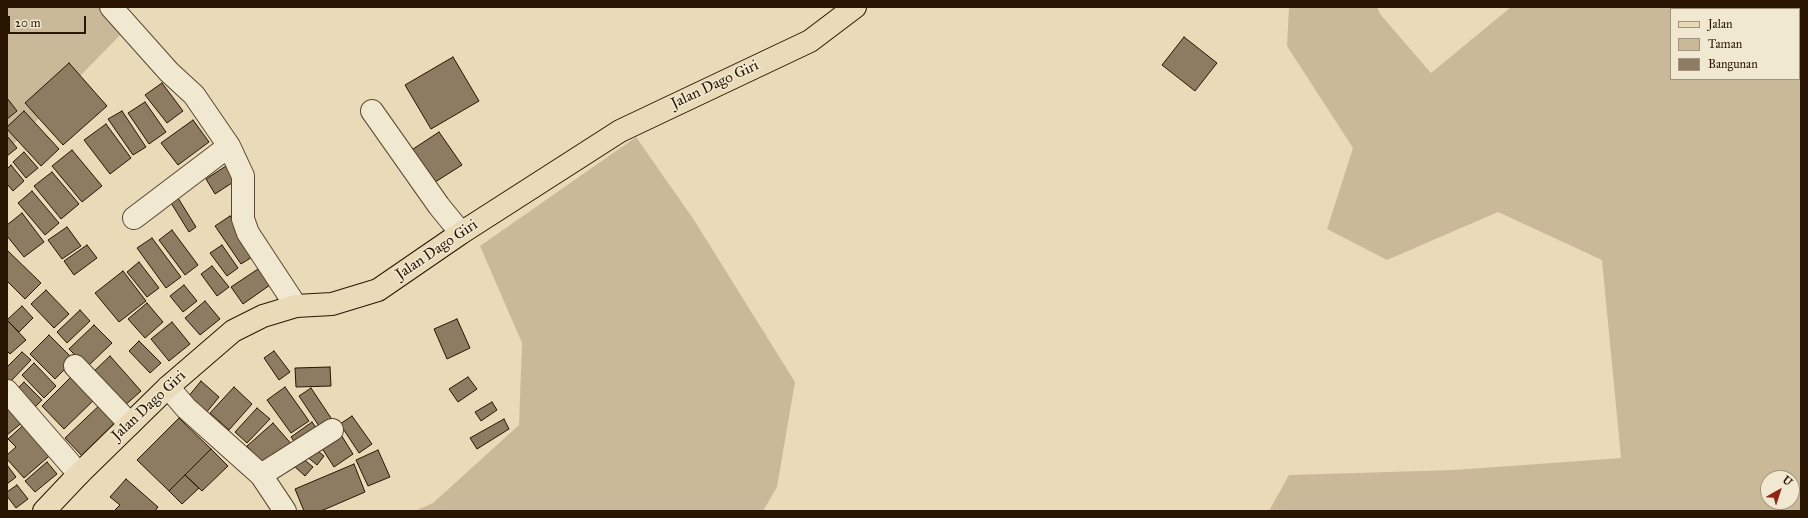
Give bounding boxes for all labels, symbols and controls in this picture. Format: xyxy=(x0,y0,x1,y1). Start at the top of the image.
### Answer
scale bar xyxy=(10,8,88,34)
legend xyxy=(1670,8,1800,80)
text: 20 m xyxy=(15,16,41,30)
text: Jalan xyxy=(1708,17,1732,31)
text: Taman xyxy=(1708,37,1742,51)
street label: Jalan Dago Giri xyxy=(668,57,762,113)
text: Bangunan xyxy=(1708,57,1758,71)
street label: Jalan Dago Giri xyxy=(393,216,481,284)
street label: Jalan Dago Giri xyxy=(108,367,190,445)
north arrow xyxy=(1760,470,1800,510)
text: U xyxy=(1780,473,1795,489)

